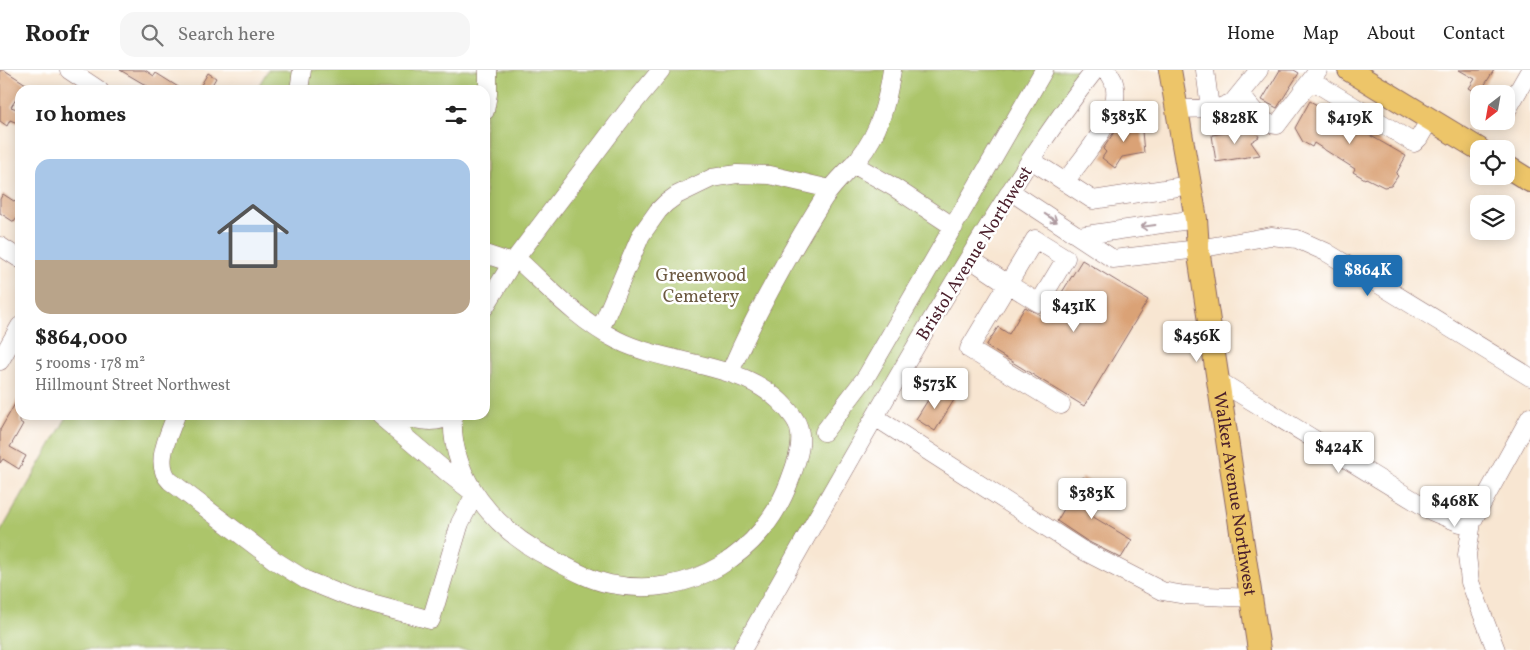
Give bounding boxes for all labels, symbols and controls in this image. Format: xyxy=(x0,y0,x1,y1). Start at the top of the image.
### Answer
search box xyxy=(120,12,470,57)
text: Roofr xyxy=(25,18,90,52)
icon: search xyxy=(138,21,166,49)
text: Search here xyxy=(178,22,275,48)
text: Home xyxy=(1227,22,1275,47)
text: Map xyxy=(1303,22,1339,47)
text: About xyxy=(1367,22,1415,47)
text: Contact xyxy=(1443,22,1505,47)
north arrow xyxy=(1470,85,1515,130)
map controls xyxy=(1470,85,1515,240)
pin: $383K xyxy=(1089,100,1159,143)
text: 10 homes xyxy=(35,101,126,130)
icon: filters xyxy=(442,101,470,129)
pin: $828K xyxy=(1200,102,1270,145)
pin: $419K xyxy=(1315,102,1385,145)
text: $383K xyxy=(1101,106,1147,128)
text: $828K xyxy=(1212,108,1258,130)
text: $419K xyxy=(1327,108,1373,130)
button: locate xyxy=(1470,140,1515,185)
street label: Bristol Avenue Northwest xyxy=(911,162,1039,346)
icon: home xyxy=(208,191,298,281)
button: layers xyxy=(1470,195,1515,240)
one-way arrow xyxy=(1043,213,1057,223)
one-way arrow xyxy=(1140,221,1156,231)
pin: $864K xyxy=(1333,254,1403,297)
text: $864K xyxy=(1344,260,1392,282)
park label: Greenwood Cemetery xyxy=(656,264,746,310)
pin: $431K xyxy=(1039,290,1109,333)
text: $431K xyxy=(1052,296,1096,318)
pin: $456K xyxy=(1162,320,1232,363)
text: $864,000 xyxy=(35,324,127,353)
text: $456K xyxy=(1174,326,1220,348)
text: 5 rooms · 178 m² xyxy=(35,353,145,375)
pin: $573K xyxy=(900,368,970,410)
text: $573K xyxy=(913,373,957,395)
text: Hillmount Street Northwest xyxy=(35,375,231,397)
street label: Walker Avenue Northwest xyxy=(1206,390,1262,598)
pin: $424K xyxy=(1304,432,1374,474)
text: $424K xyxy=(1315,437,1363,459)
pin: $383K xyxy=(1057,478,1127,520)
text: $383K xyxy=(1069,483,1115,505)
pin: $468K xyxy=(1420,486,1490,528)
text: $468K xyxy=(1431,491,1479,513)

